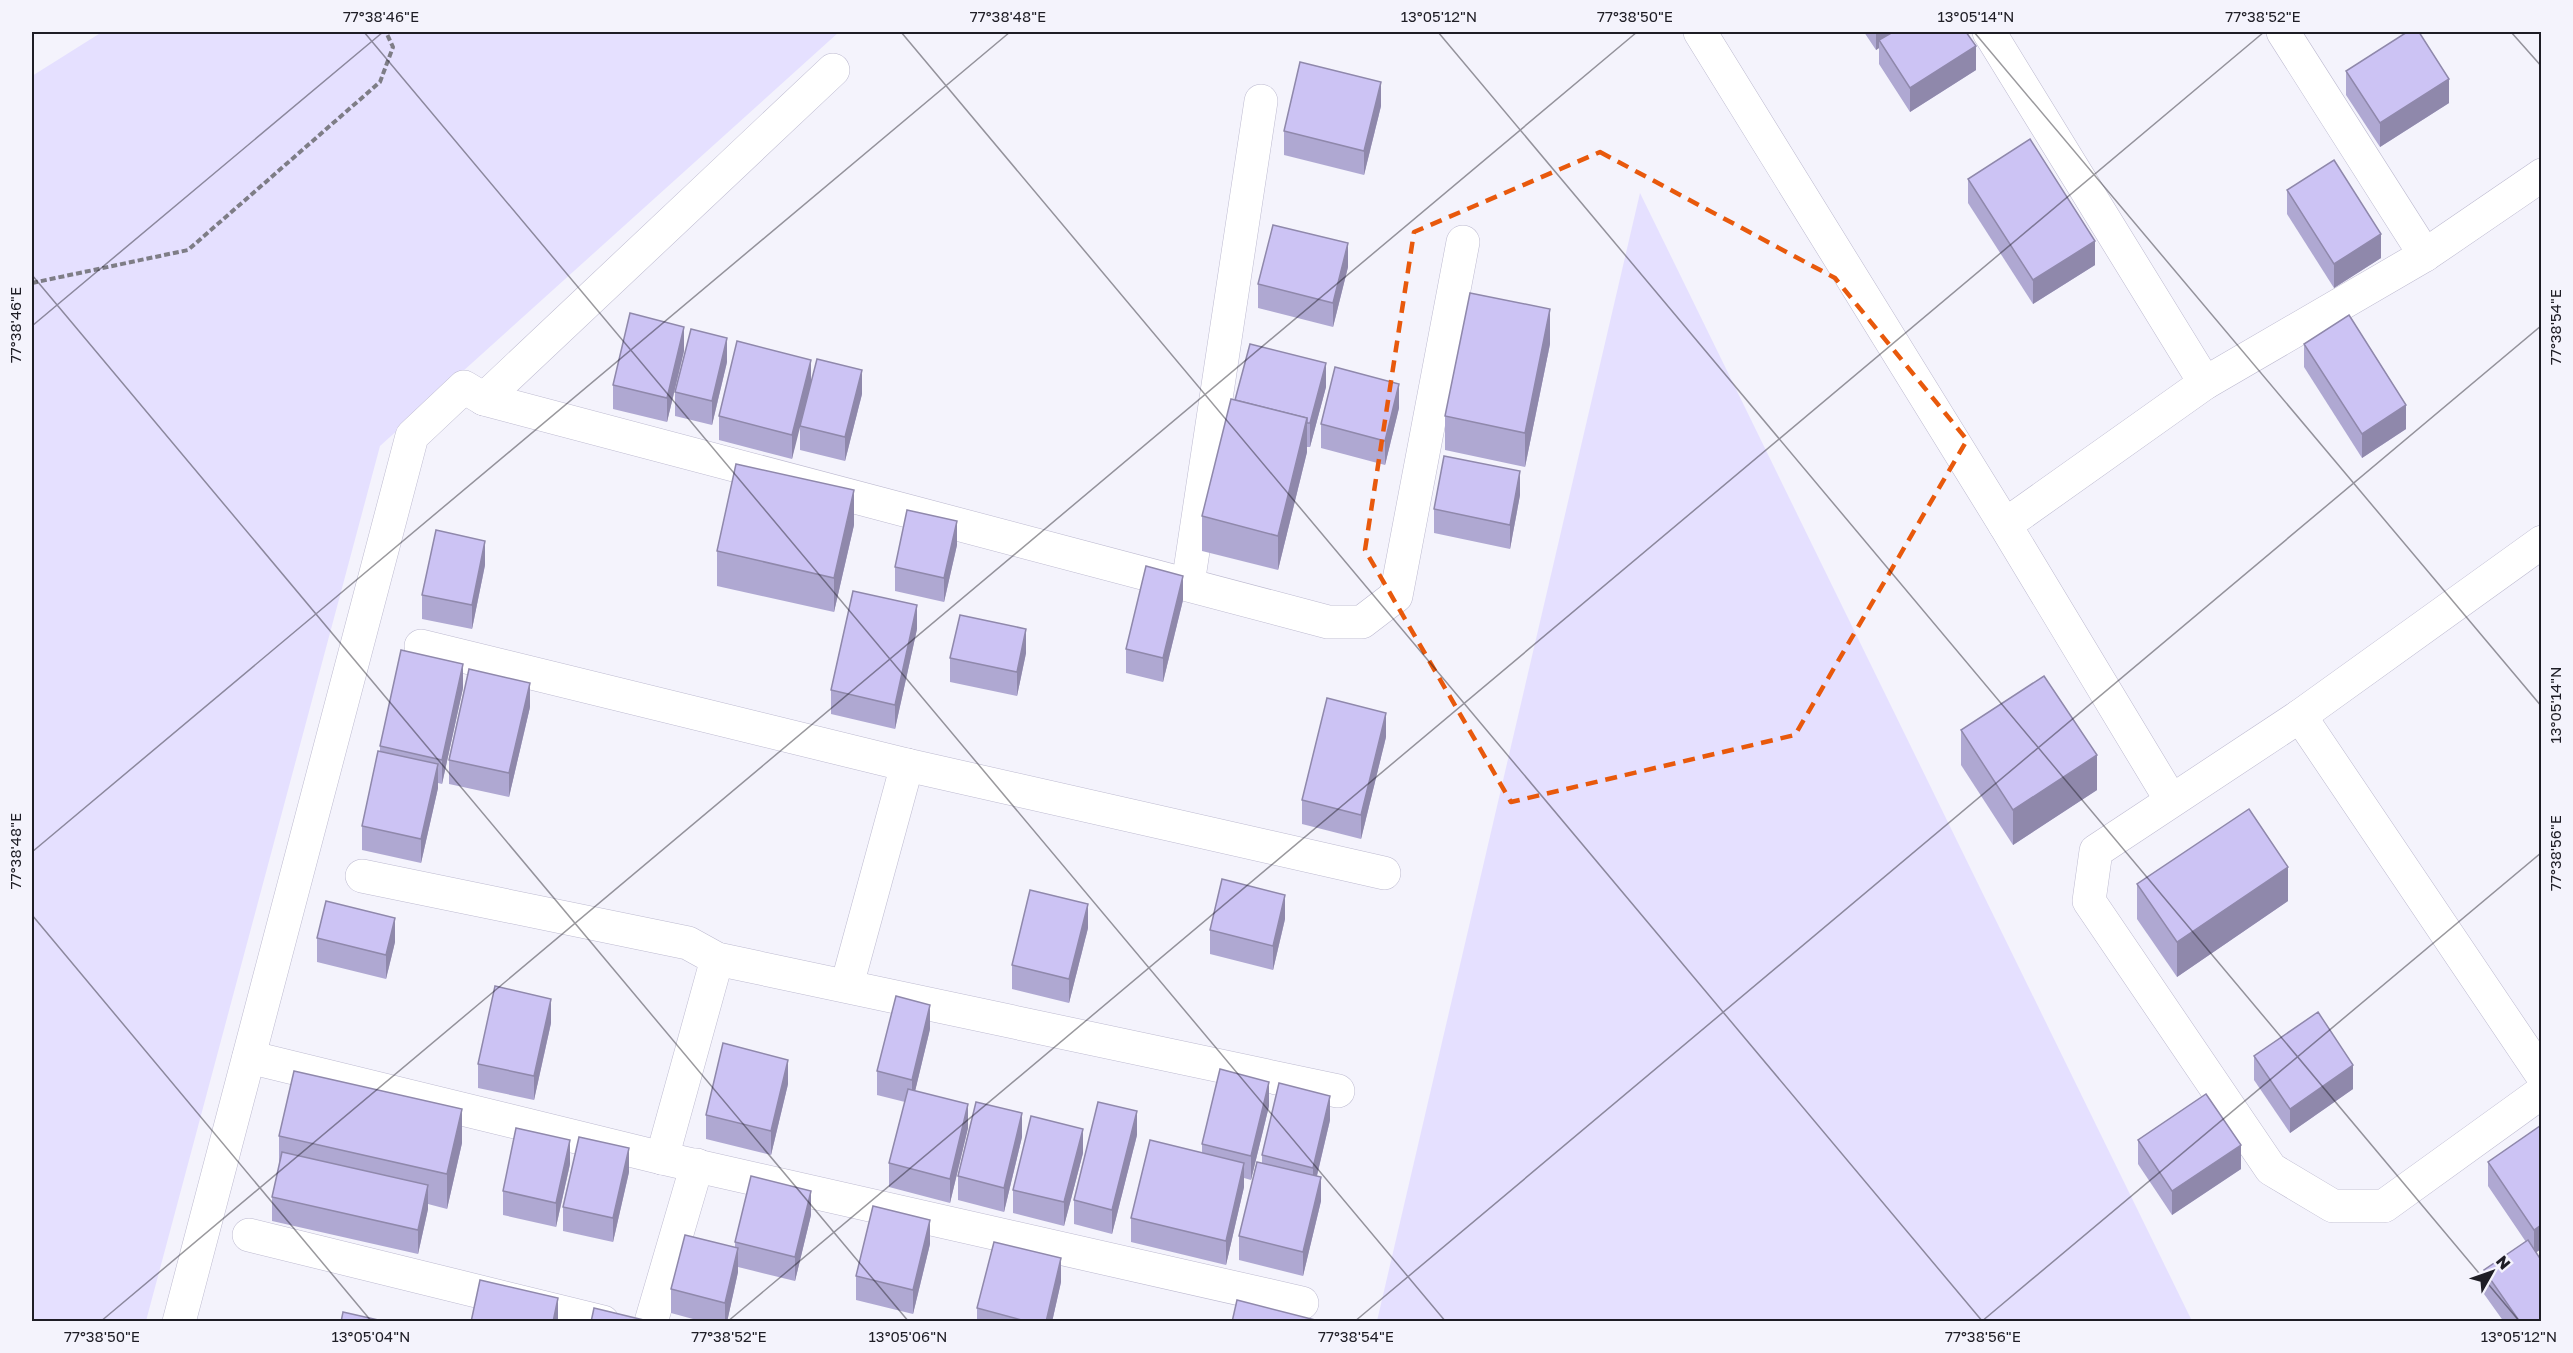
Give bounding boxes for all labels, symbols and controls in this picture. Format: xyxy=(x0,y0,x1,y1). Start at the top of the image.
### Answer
text: 77°38'46"E xyxy=(343,7,419,25)
text: 77°38'48"E xyxy=(970,7,1046,25)
text: 13°05'12"N xyxy=(1401,7,1477,25)
text: 77°38'50"E xyxy=(1597,7,1673,25)
text: 13°05'14"N xyxy=(1938,7,2014,25)
text: 77°38'52"E xyxy=(2225,7,2301,25)
text: 77°38'46"E xyxy=(6,287,24,363)
text: 77°38'54"E xyxy=(2546,289,2564,365)
text: 13°05'14"N xyxy=(2546,667,2564,743)
text: 77°38'48"E xyxy=(6,813,24,889)
text: 77°38'56"E xyxy=(2546,815,2564,891)
north arrow xyxy=(2462,1242,2522,1302)
text: N xyxy=(2492,1251,2515,1273)
text: 77°38'50"E xyxy=(64,1327,140,1345)
text: 13°05'04"N xyxy=(332,1327,410,1345)
text: 77°38'52"E xyxy=(691,1327,767,1345)
text: 13°05'06"N xyxy=(869,1327,947,1345)
text: 77°38'54"E xyxy=(1318,1327,1394,1345)
text: 77°38'56"E xyxy=(1945,1327,2021,1345)
text: 13°05'12"N xyxy=(2481,1327,2557,1345)

